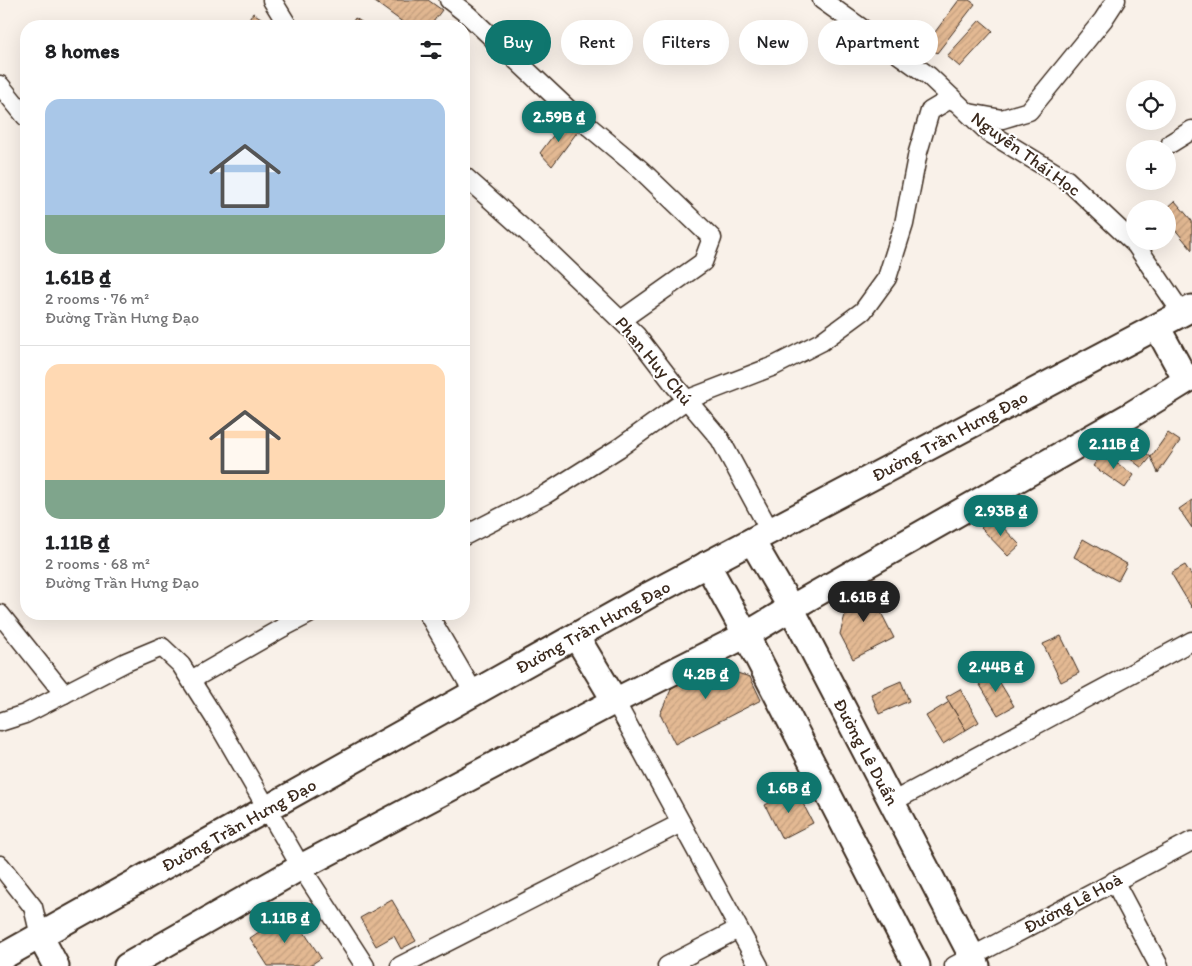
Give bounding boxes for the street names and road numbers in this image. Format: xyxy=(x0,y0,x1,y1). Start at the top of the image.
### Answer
street label: Nguyễn Thái Học xyxy=(967,107,1085,201)
street label: Phan Huy Chú xyxy=(611,312,698,410)
street label: Đường Trần Hưng Đạo xyxy=(868,386,1032,486)
street label: Đường Trần Hưng Đạo xyxy=(512,575,674,679)
street label: Đường Lê Duẩn xyxy=(829,695,903,809)
street label: Đường Trần Hưng Đạo xyxy=(158,773,320,877)
street label: Đường Lê Hoà xyxy=(1020,868,1126,938)

